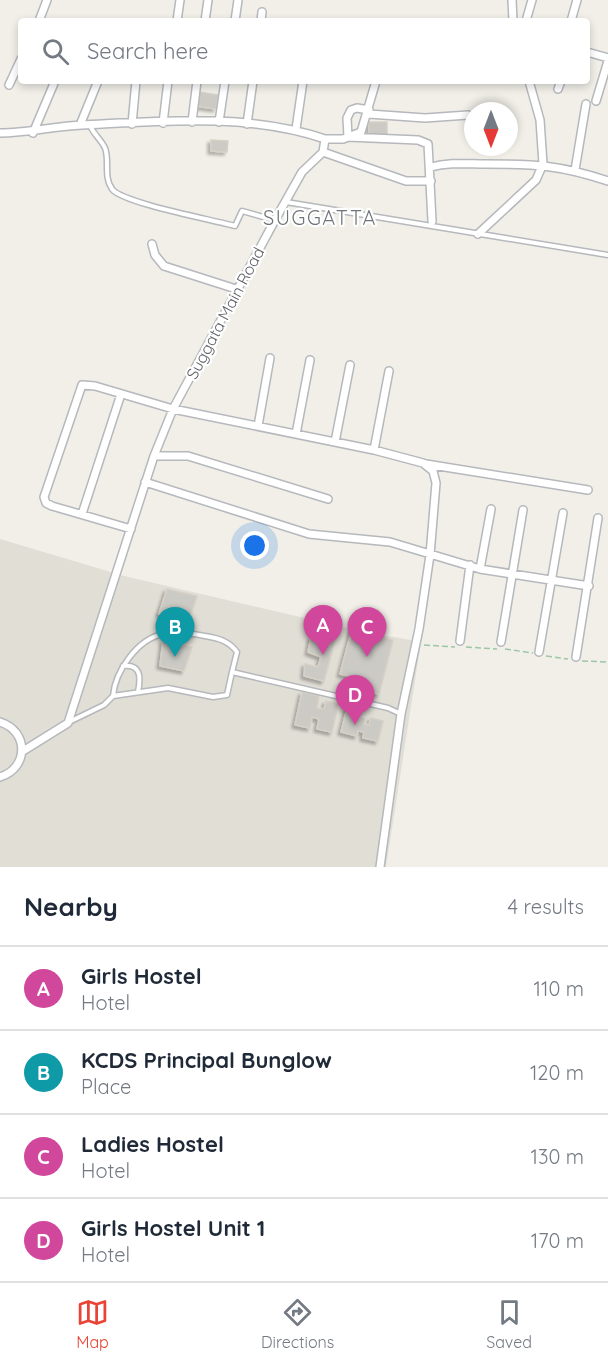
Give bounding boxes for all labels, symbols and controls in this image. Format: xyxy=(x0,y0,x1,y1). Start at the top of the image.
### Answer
search box xyxy=(18,18,590,84)
icon: search xyxy=(39,35,72,68)
text: Search here xyxy=(87,37,208,65)
north arrow xyxy=(464,102,518,156)
district label: SUGGATTA xyxy=(263,205,377,230)
street label: Suggata Main Road xyxy=(182,244,268,382)
your location xyxy=(240,531,269,560)
pin: A xyxy=(304,606,342,655)
pin: B xyxy=(156,608,195,657)
pin: C xyxy=(348,608,386,657)
pin: D xyxy=(336,676,374,725)
text: Nearby xyxy=(24,890,118,923)
text: 4 results xyxy=(508,894,584,919)
text: Girls Hostel xyxy=(81,962,202,990)
text: A xyxy=(37,976,50,1001)
text: 110 m xyxy=(534,976,584,1001)
text: Hotel xyxy=(81,990,130,1015)
text: KCDS Principal Bunglow xyxy=(81,1046,332,1074)
text: B xyxy=(37,1060,50,1085)
text: 120 m xyxy=(530,1060,584,1085)
text: Place xyxy=(81,1074,131,1099)
text: Ladies Hostel xyxy=(81,1130,224,1158)
text: C xyxy=(37,1144,50,1169)
text: 130 m xyxy=(531,1144,584,1169)
text: Hotel xyxy=(81,1158,130,1183)
text: Girls Hostel Unit 1 xyxy=(81,1214,265,1242)
text: D xyxy=(36,1228,51,1253)
text: 170 m xyxy=(531,1228,584,1253)
text: Hotel xyxy=(81,1242,130,1267)
tab: Map xyxy=(76,1296,109,1352)
tab: Directions xyxy=(261,1296,334,1352)
tab: Saved xyxy=(486,1296,532,1352)

